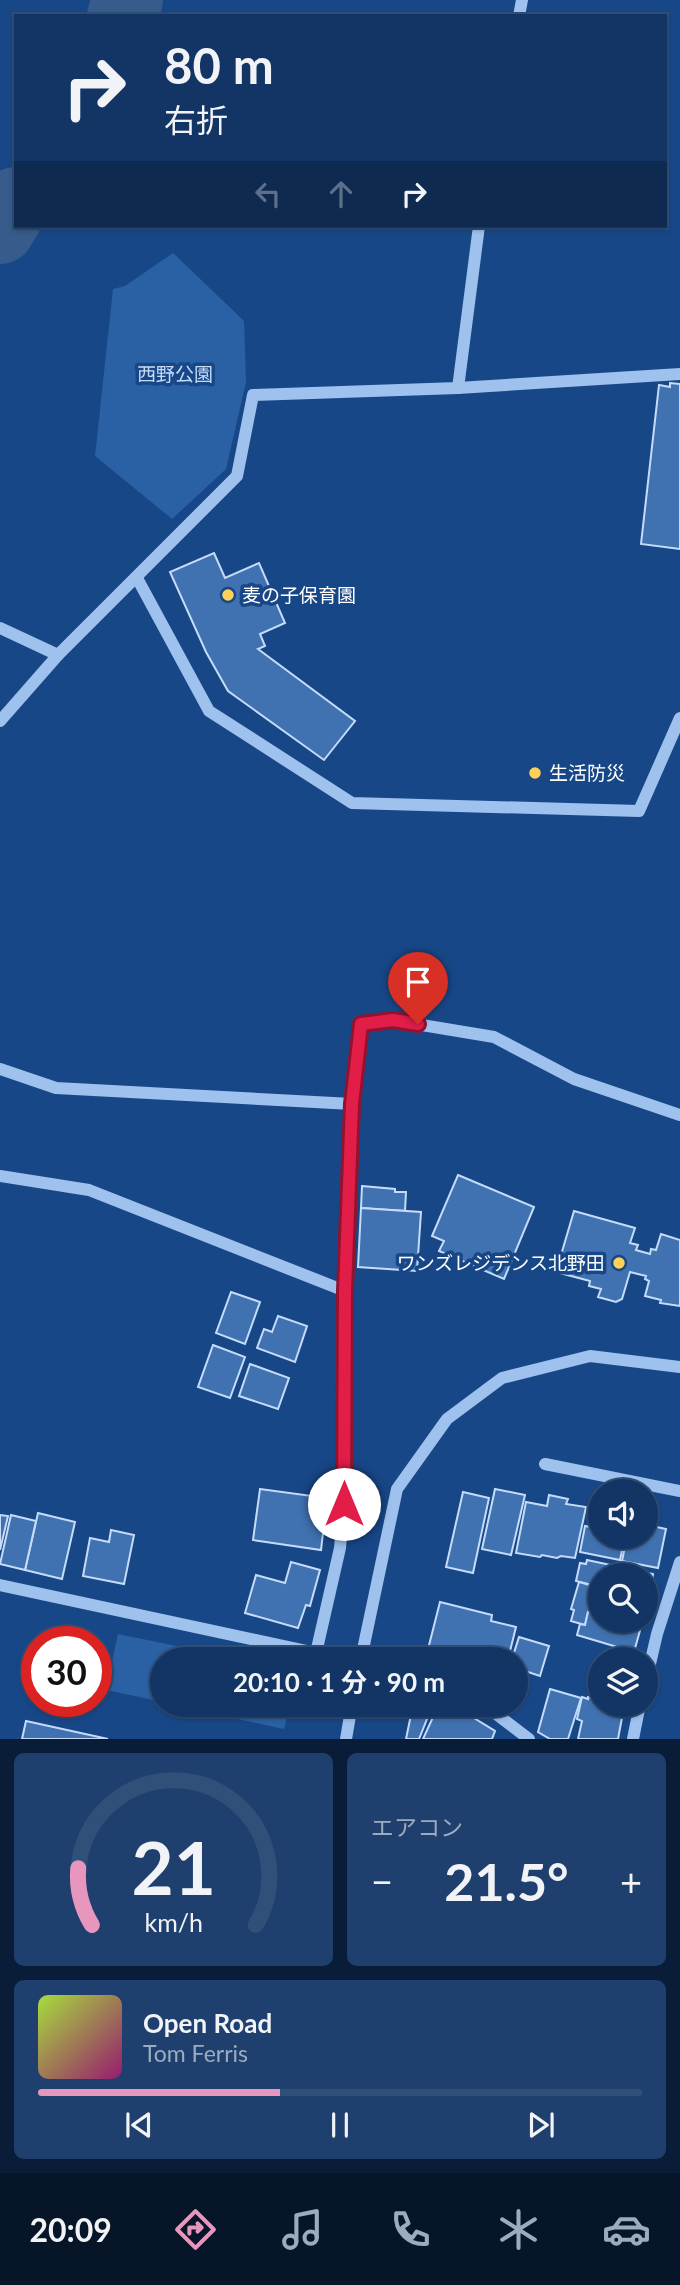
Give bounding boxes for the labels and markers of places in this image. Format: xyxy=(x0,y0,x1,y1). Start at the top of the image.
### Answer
place label: 麦の子保育園 xyxy=(242,583,356,606)
marker: 麦の子保育園 xyxy=(220,587,236,603)
place label: 生活防災 xyxy=(549,761,625,784)
marker: 生活防災 xyxy=(527,765,543,781)
pin xyxy=(388,952,448,1024)
place label: ワンズレジデンス北野田 xyxy=(397,1251,605,1274)
marker: ワンズレジデンス北野田 xyxy=(611,1255,627,1271)

